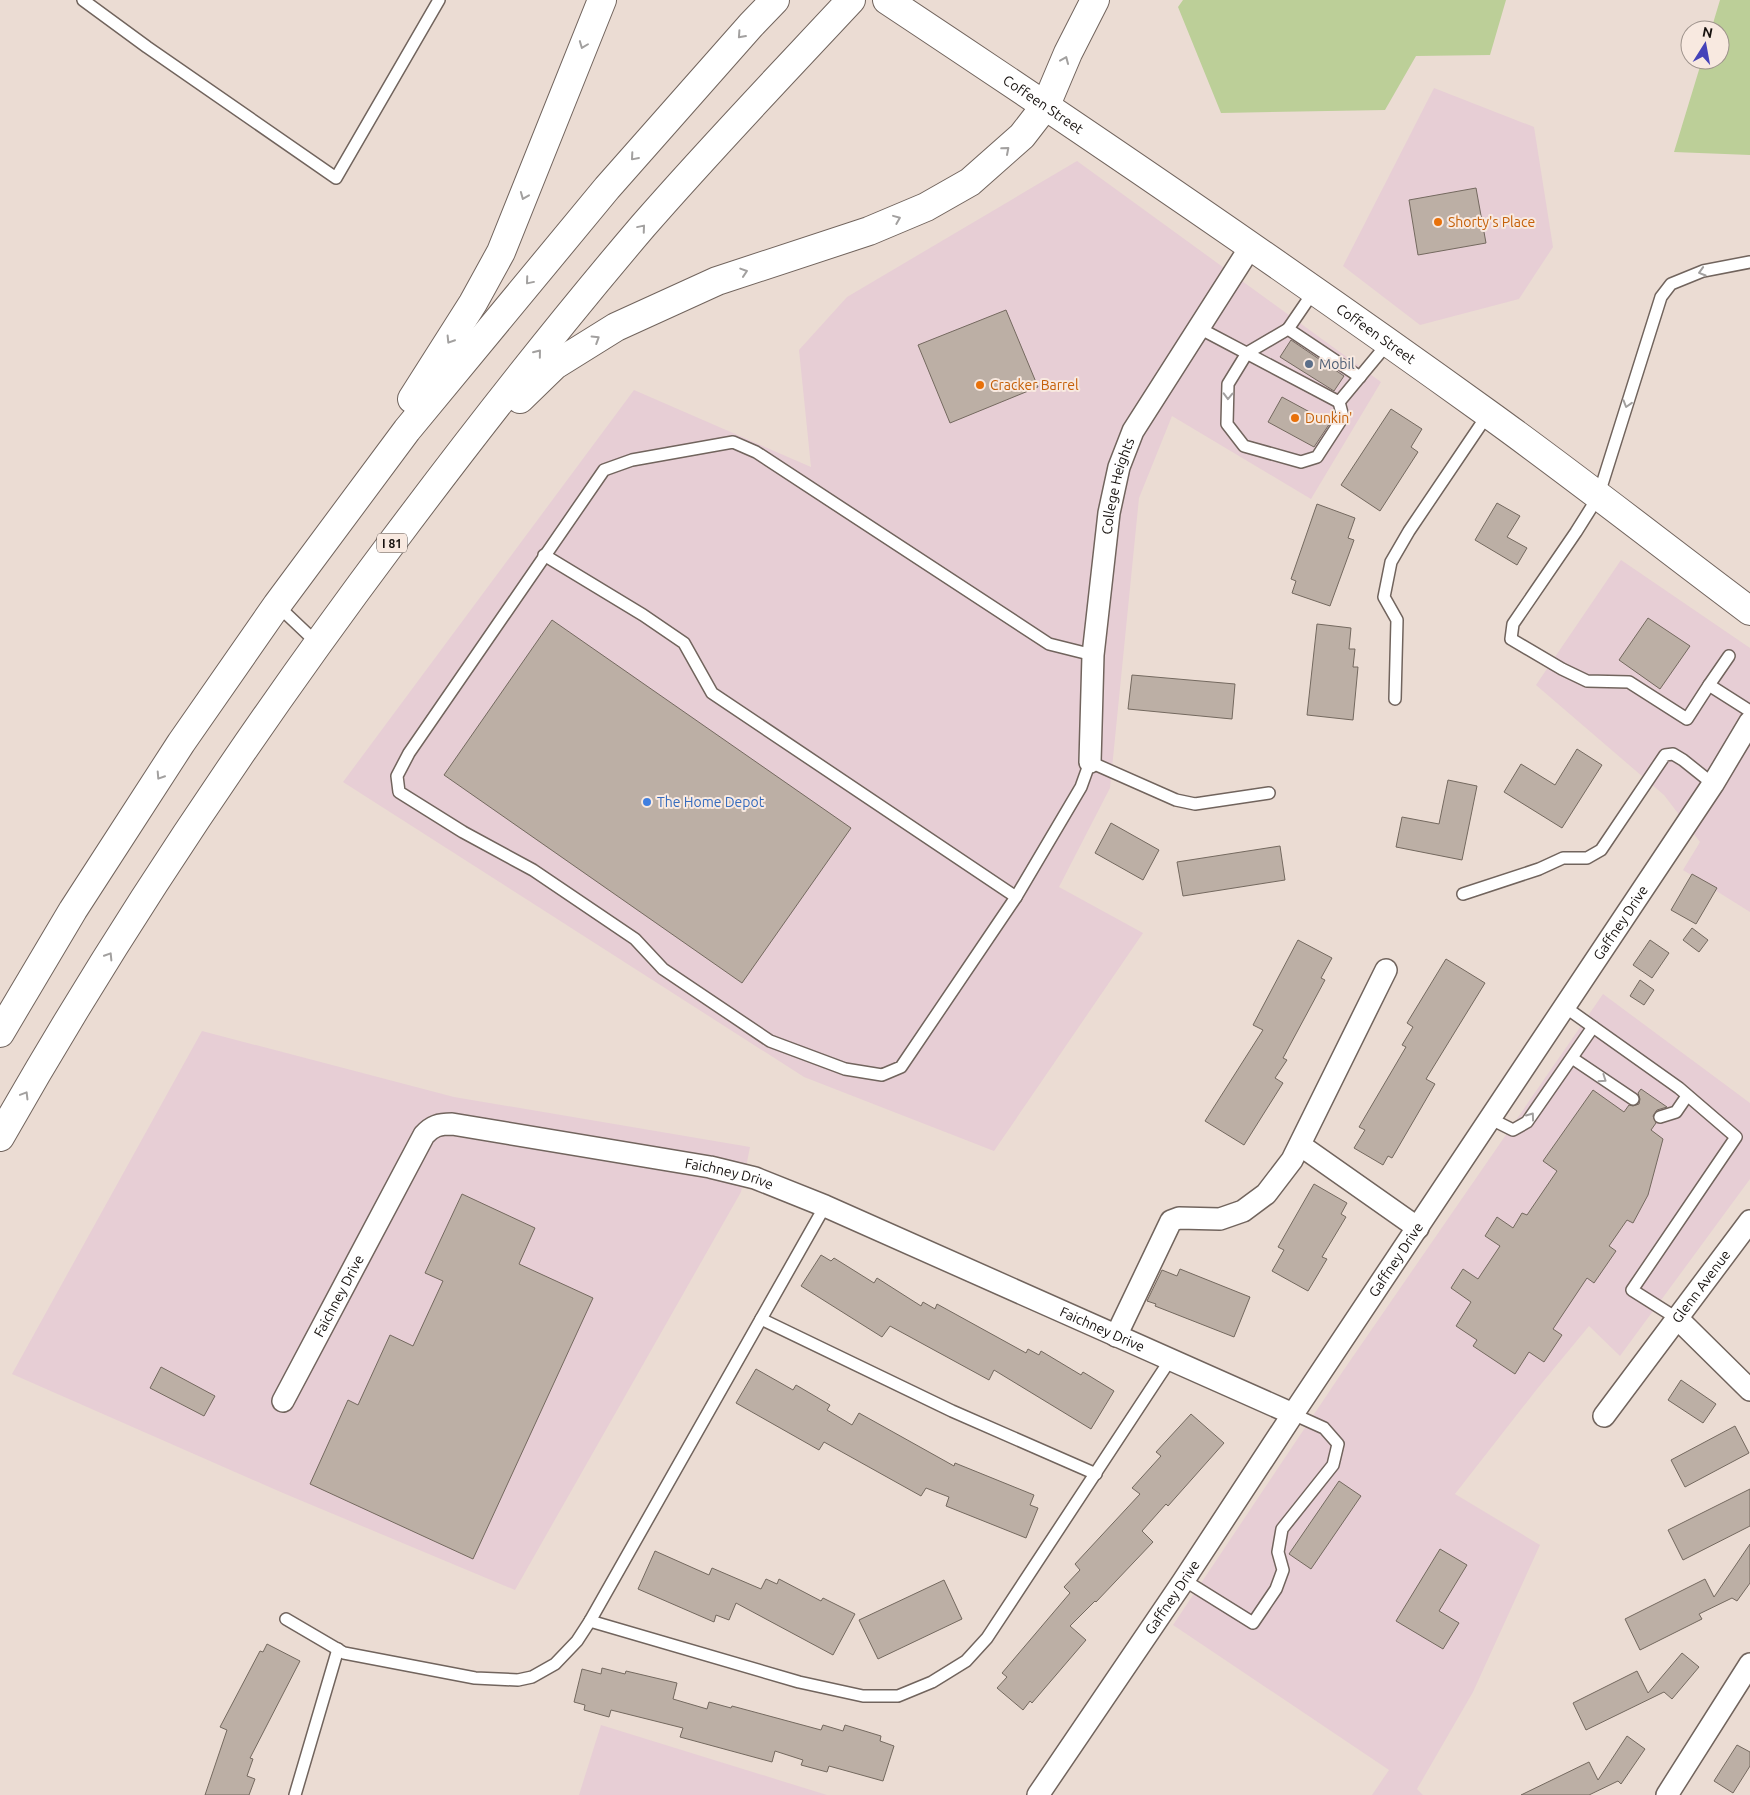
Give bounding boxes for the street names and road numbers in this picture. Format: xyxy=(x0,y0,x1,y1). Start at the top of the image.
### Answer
street label: Coffeen Street xyxy=(1000,72,1087,137)
street label: Coffeen Street xyxy=(1333,300,1419,368)
street label: College Heights xyxy=(1099,435,1138,535)
road number: I 81 xyxy=(377,534,407,552)
street label: Gaffney Drive xyxy=(1590,882,1651,963)
street label: Faichney Drive xyxy=(684,1155,776,1193)
street label: Gaffney Drive xyxy=(1365,1219,1426,1300)
street label: Glenn Avenue xyxy=(1669,1247,1734,1326)
street label: Faichney Drive xyxy=(310,1252,367,1340)
street label: Faichney Drive xyxy=(1058,1303,1147,1355)
street label: Gaffney Drive xyxy=(1142,1557,1203,1637)

